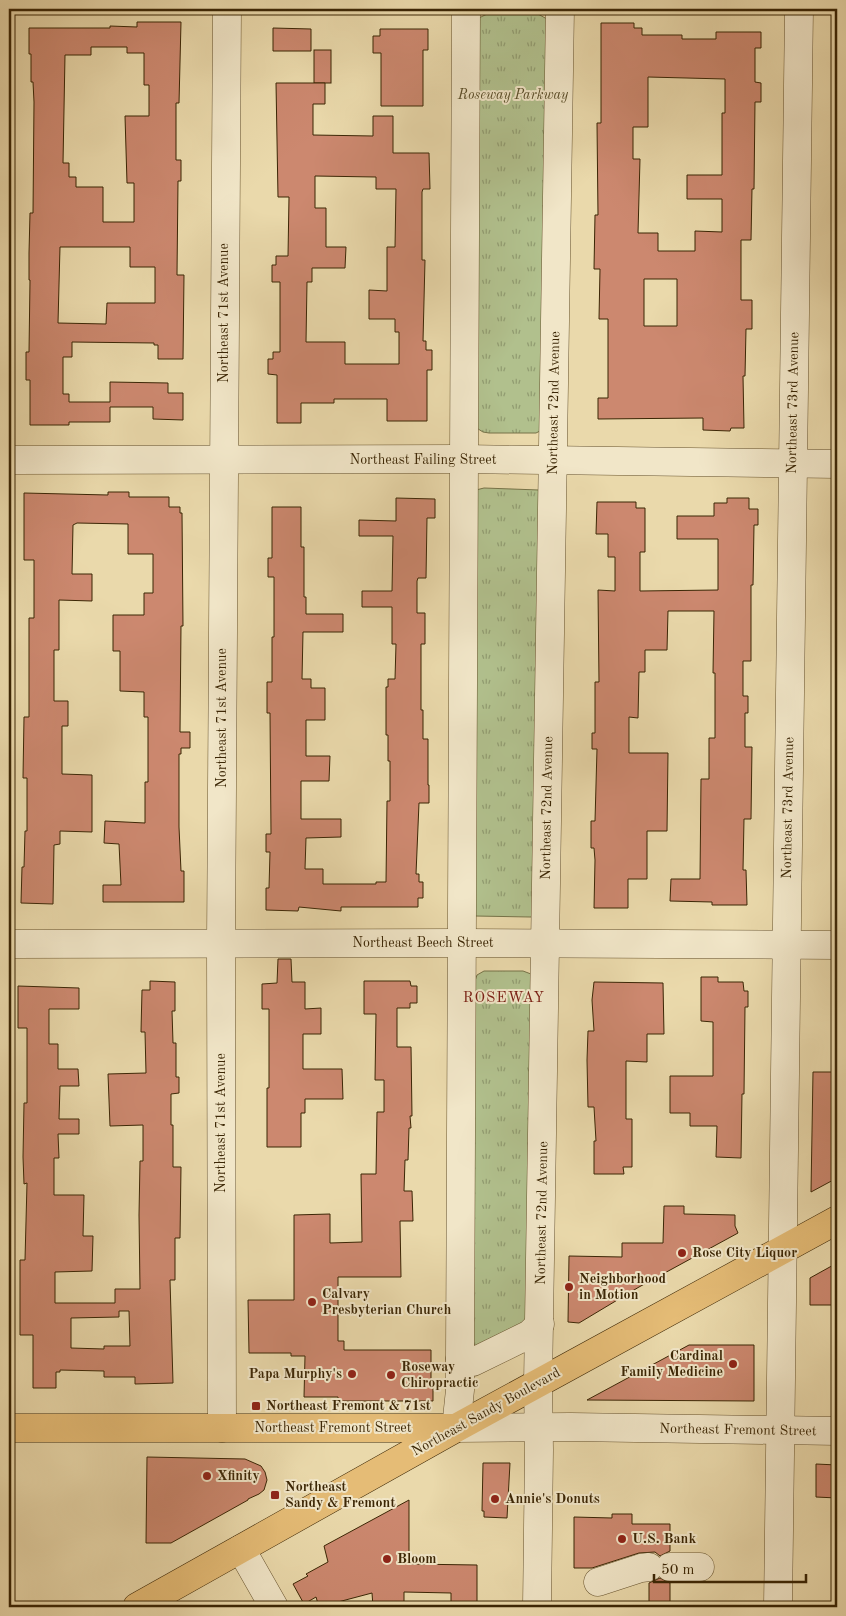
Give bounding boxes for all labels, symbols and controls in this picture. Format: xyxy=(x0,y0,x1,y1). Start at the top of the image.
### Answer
park label: Roseway Parkway xyxy=(457,88,569,103)
street label: Northeast 71st Avenue xyxy=(217,243,231,383)
street label: Northeast 72nd Avenue xyxy=(546,331,562,475)
street label: Northeast 73rd Avenue xyxy=(785,332,801,474)
street label: Northeast Failing Street xyxy=(349,453,497,467)
street label: Northeast 71st Avenue xyxy=(215,648,229,788)
street label: Northeast 72nd Avenue xyxy=(539,736,555,880)
street label: Northeast 73rd Avenue xyxy=(780,737,796,879)
street label: Northeast Beech Street xyxy=(352,936,494,950)
district label: ROSEWAY xyxy=(463,991,545,1006)
street label: Northeast 71st Avenue xyxy=(214,1053,228,1193)
street label: Northeast 72nd Avenue xyxy=(534,1141,550,1285)
place label: Rose City Liquor xyxy=(692,1246,797,1260)
marker: Rose City Liquor xyxy=(676,1247,688,1259)
place label: Neighborhood in Motion xyxy=(579,1272,667,1302)
marker: Neighborhood in Motion xyxy=(563,1281,575,1293)
place label: Calvary Presbyterian Church xyxy=(322,1287,451,1317)
marker: Calvary Presbyterian Church xyxy=(306,1296,318,1308)
place label: Cardinal Family Medicine xyxy=(620,1349,723,1379)
marker: Cardinal Family Medicine xyxy=(727,1358,739,1370)
place label: Roseway Chiropractic xyxy=(401,1360,479,1390)
street label: Northeast Sandy Boulevard xyxy=(409,1365,563,1459)
place label: Papa Murphy's xyxy=(249,1367,342,1381)
marker: Papa Murphy's xyxy=(346,1368,358,1380)
marker: Roseway Chiropractic xyxy=(385,1369,397,1381)
place label: Northeast Fremont & 71st xyxy=(266,1399,431,1413)
marker: Northeast Fremont & 71st xyxy=(250,1400,262,1412)
street label: Northeast Fremont Street xyxy=(254,1421,412,1435)
street label: Northeast Fremont Street xyxy=(659,1422,817,1438)
place label: Xfinity xyxy=(217,1469,260,1483)
marker: Xfinity xyxy=(201,1470,213,1482)
place label: Northeast Sandy & Fremont xyxy=(285,1480,396,1510)
marker: Northeast Sandy & Fremont xyxy=(269,1489,281,1501)
place label: Annie's Donuts xyxy=(505,1492,600,1506)
marker: Annie's Donuts xyxy=(489,1493,501,1505)
place label: U.S. Bank xyxy=(632,1532,696,1546)
marker: U.S. Bank xyxy=(616,1533,628,1545)
scale bar xyxy=(654,1551,806,1583)
place label: Bloom xyxy=(397,1552,437,1566)
marker: Bloom xyxy=(381,1553,393,1565)
text: 50 m xyxy=(661,1563,695,1578)

